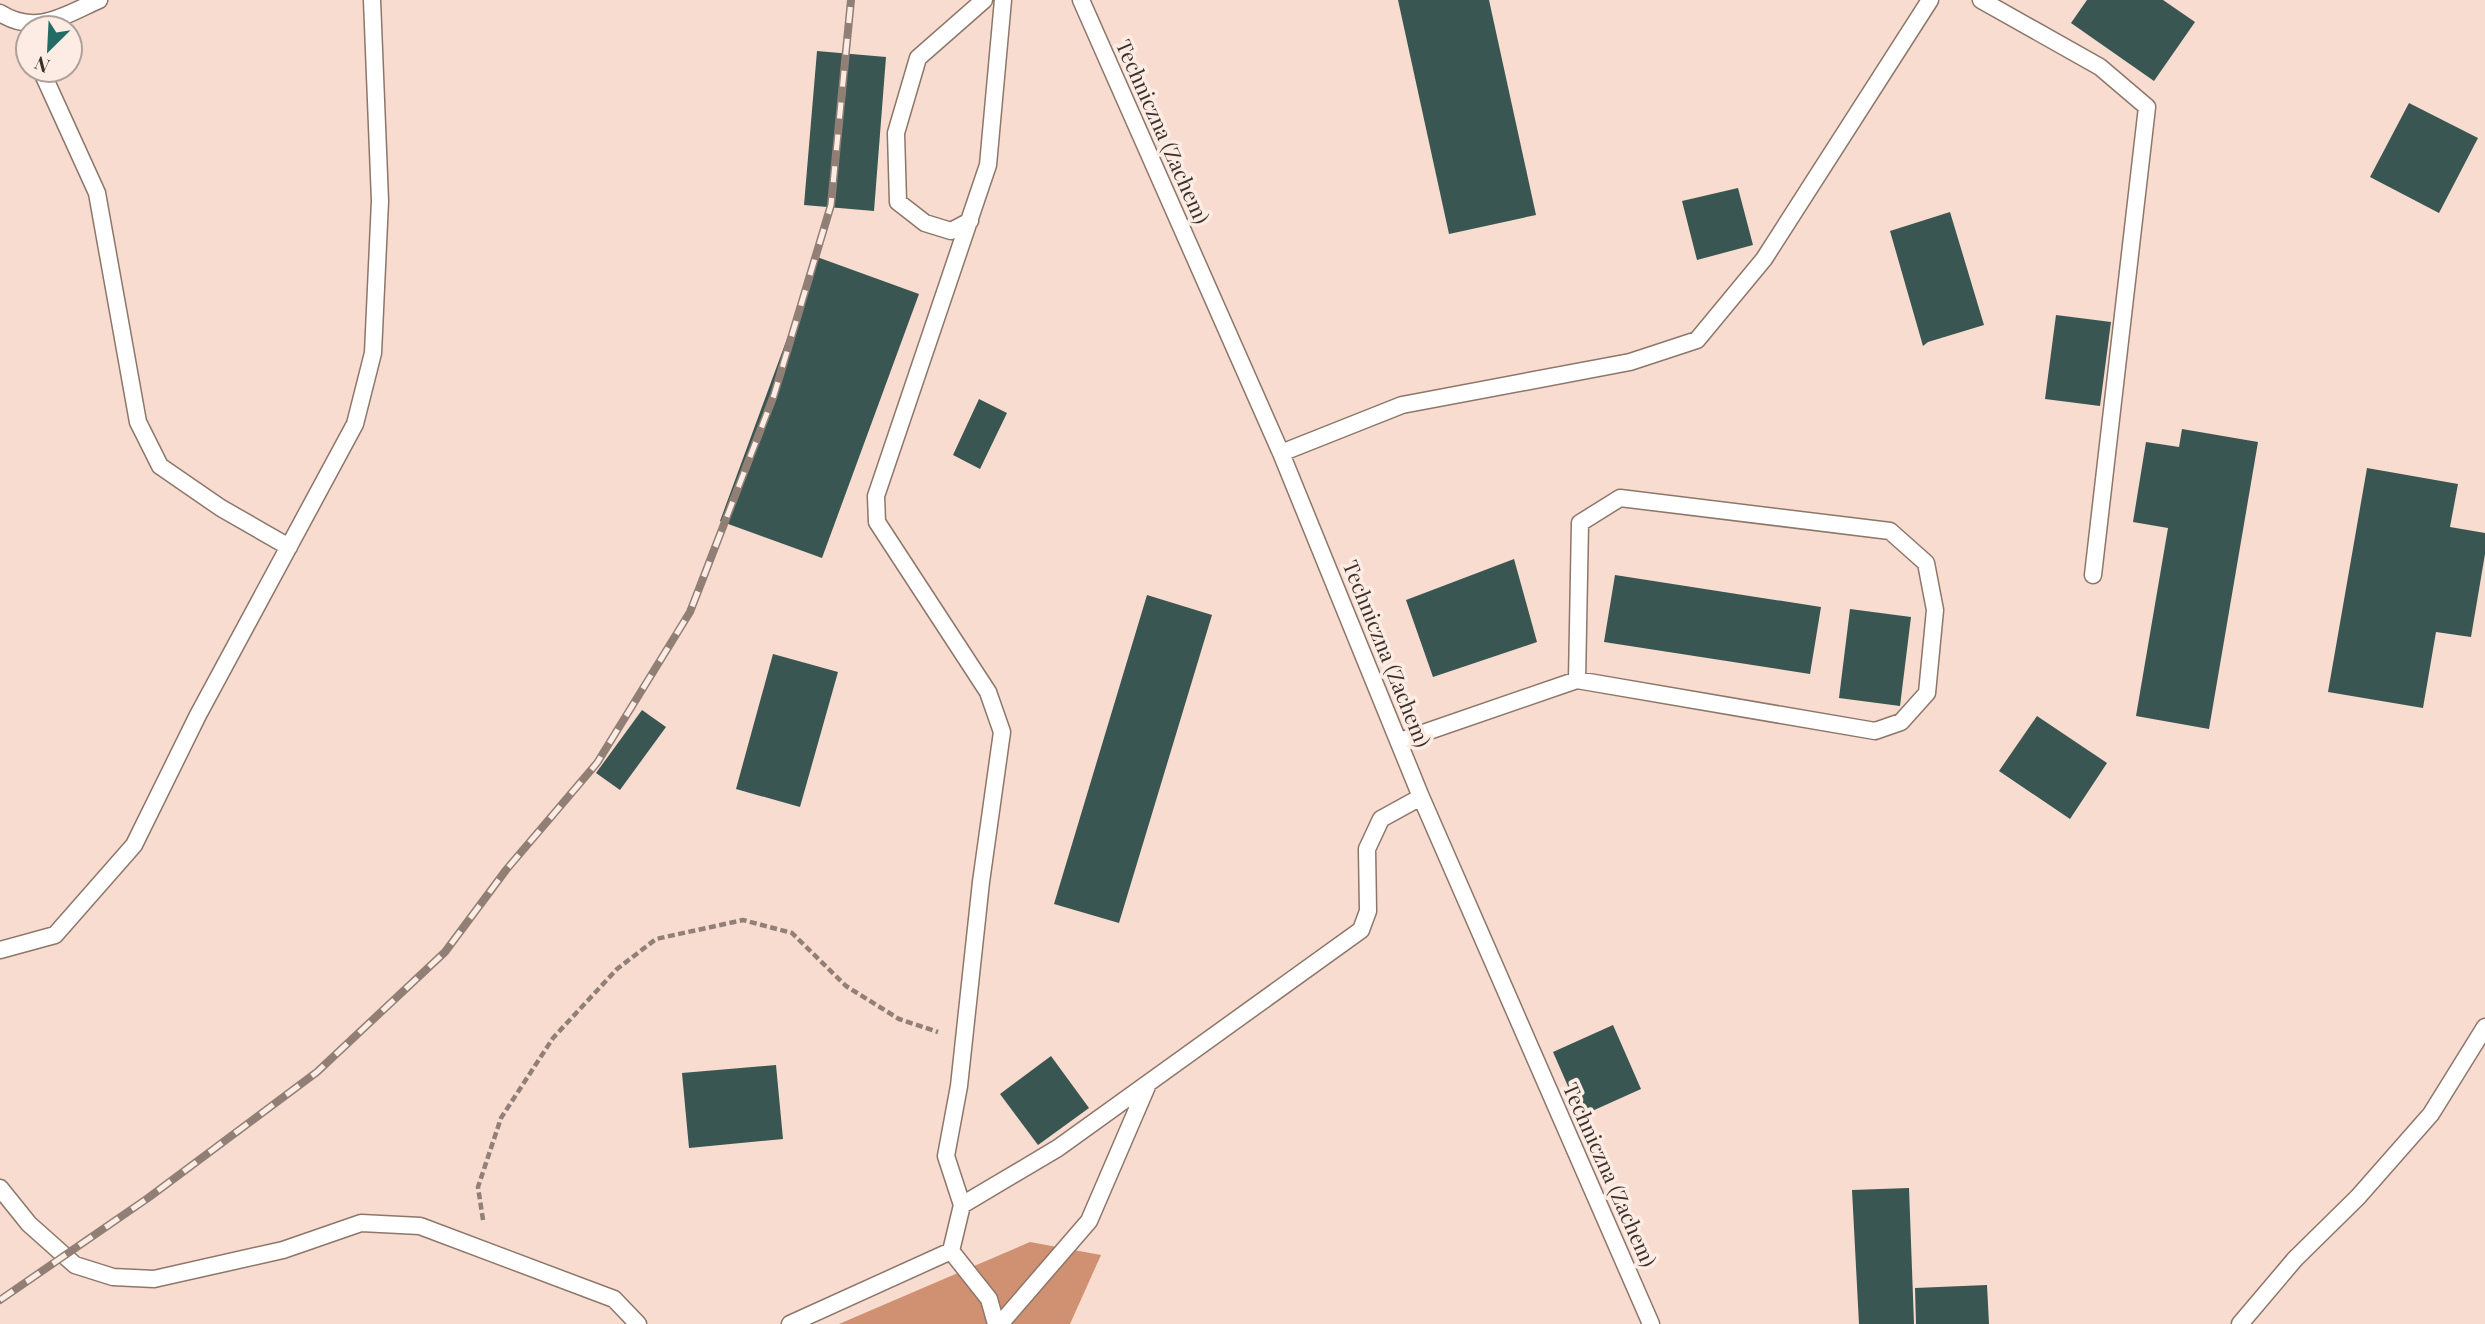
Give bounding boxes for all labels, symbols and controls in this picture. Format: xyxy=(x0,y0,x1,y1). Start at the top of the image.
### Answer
north arrow xyxy=(14,14,84,84)
street label: Techniczna (Zachem) xyxy=(1111,35,1217,228)
text: N xyxy=(30,51,53,80)
street label: Techniczna (Zachem) xyxy=(1338,556,1438,751)
street label: Techniczna (Zachem) xyxy=(1558,1078,1664,1271)

